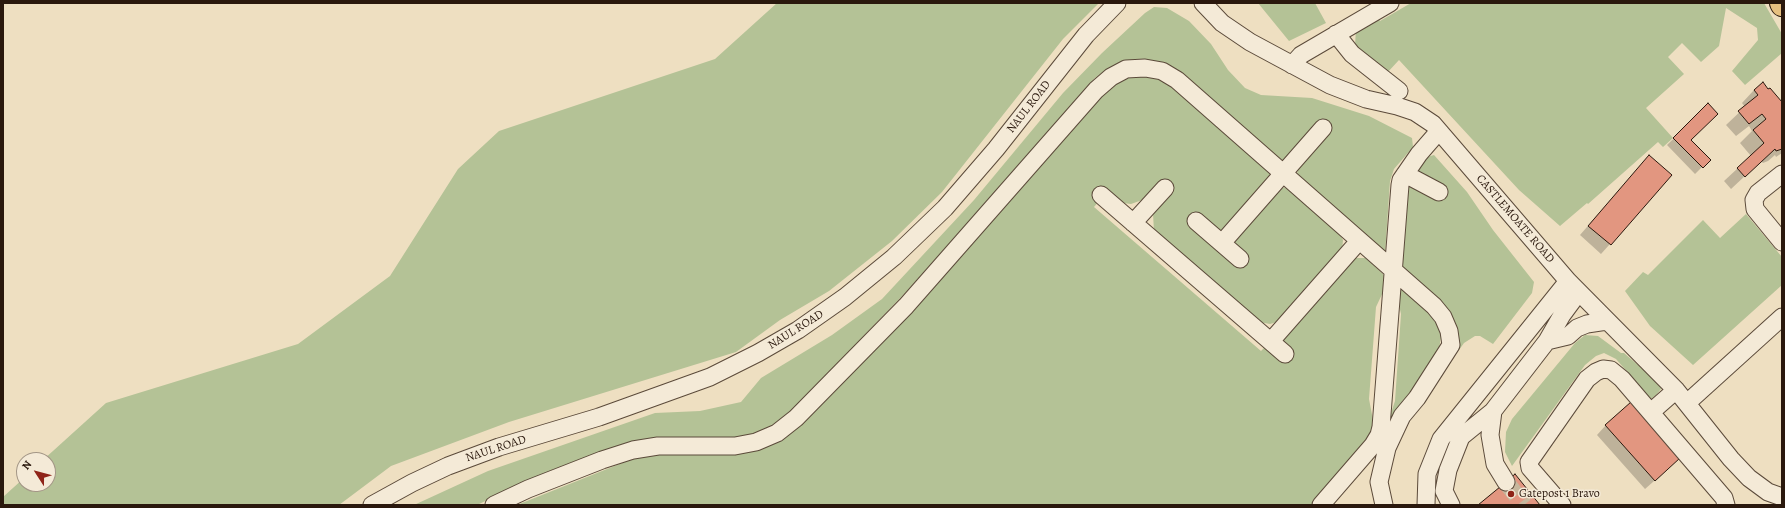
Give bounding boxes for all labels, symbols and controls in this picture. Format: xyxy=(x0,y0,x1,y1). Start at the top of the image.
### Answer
street label: NAUL ROAD xyxy=(1004,78,1054,136)
street label: CASTLEMOATE ROAD xyxy=(1473,172,1557,266)
street label: NAUL ROAD xyxy=(766,307,826,353)
street label: NAUL ROAD xyxy=(464,432,528,466)
north arrow xyxy=(16,452,56,492)
text: N xyxy=(18,458,35,473)
place label: Gatepost 1 Bravo xyxy=(1519,487,1600,501)
marker: Gatepost 1 Bravo xyxy=(1506,489,1516,499)

